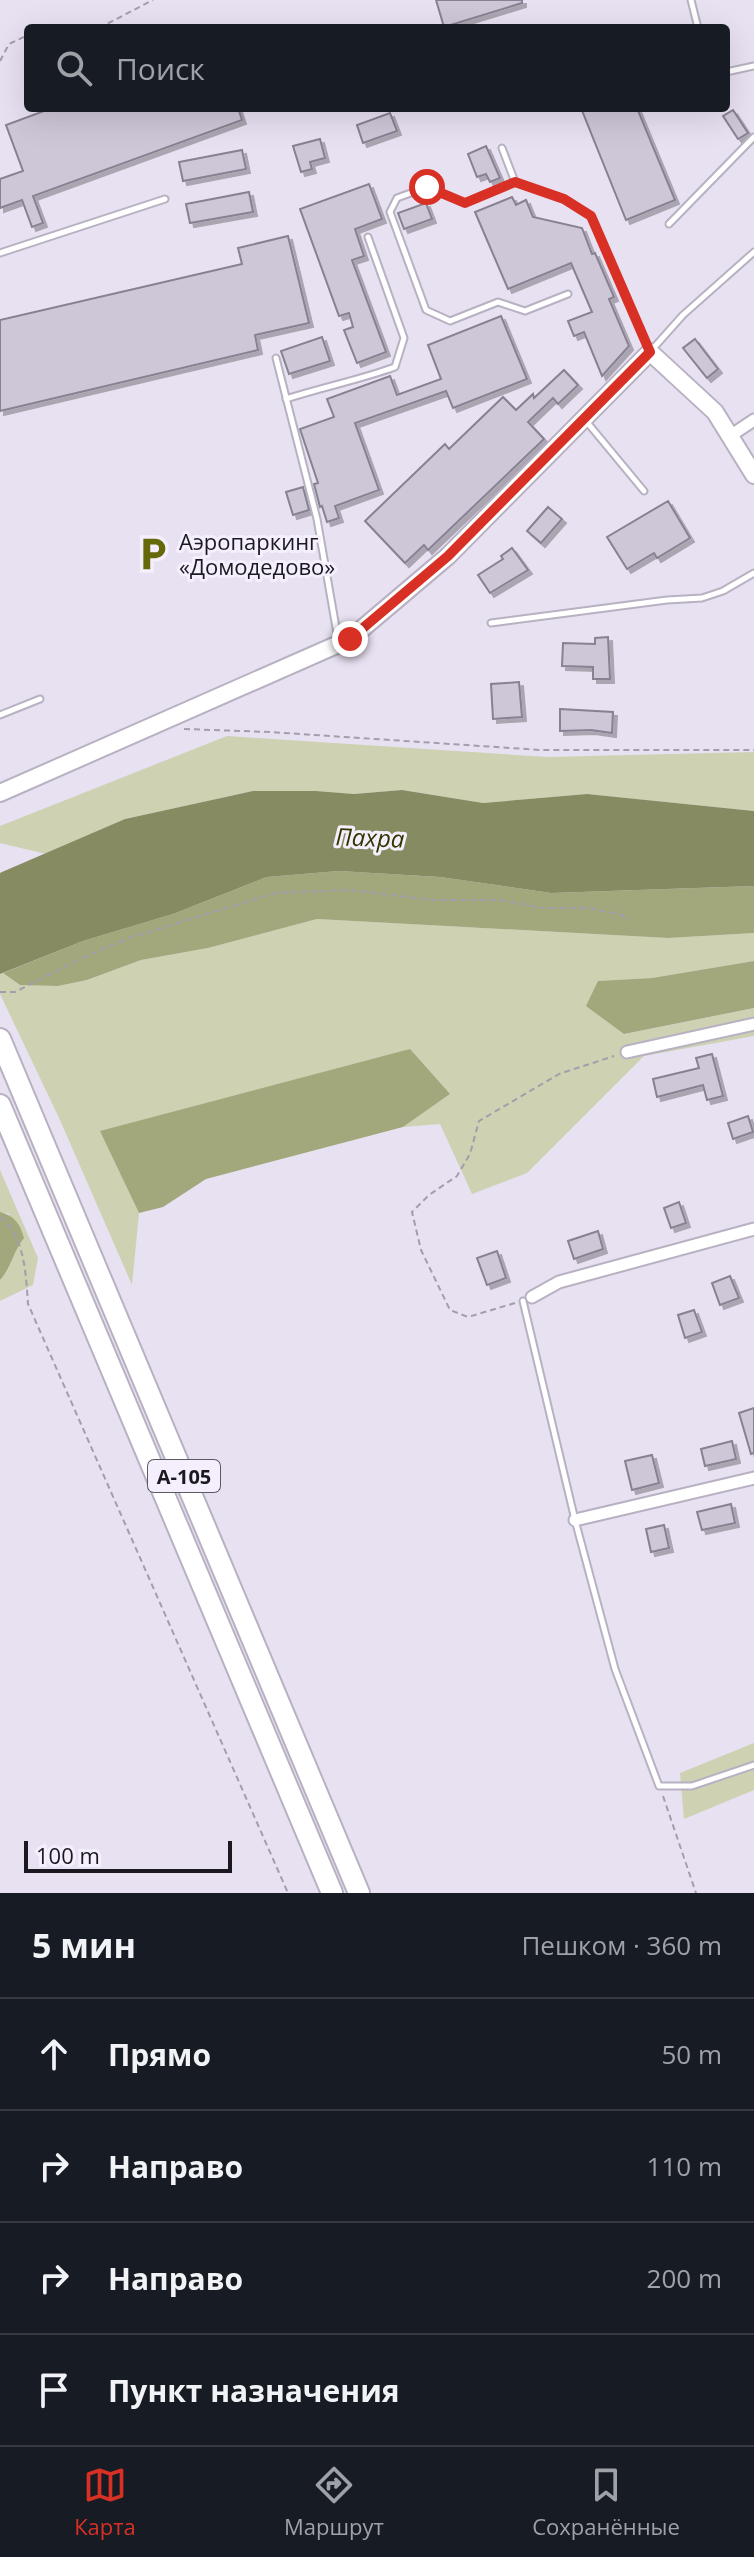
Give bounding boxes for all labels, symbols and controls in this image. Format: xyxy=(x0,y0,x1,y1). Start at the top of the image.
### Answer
search box xyxy=(24,24,730,112)
icon: search xyxy=(52,46,96,90)
text: Поиск xyxy=(116,48,205,89)
route start xyxy=(409,169,445,205)
place label: Аэропаркинг «Домодедово» xyxy=(179,526,335,581)
parking icon: Аэропаркинг «Домодедово» xyxy=(134,535,172,573)
route end xyxy=(332,621,368,657)
water label: Пахра xyxy=(335,819,405,855)
road number: А-105 xyxy=(148,1460,220,1492)
scale bar xyxy=(24,1837,232,1873)
text: 100 m xyxy=(36,1840,100,1870)
text: 5 мин xyxy=(32,1922,136,1968)
text: Пешком · 360 m xyxy=(521,1927,722,1963)
icon: ahead xyxy=(32,2032,76,2076)
text: Прямо xyxy=(108,2034,211,2075)
text: 50 m xyxy=(661,2036,722,2072)
icon: right xyxy=(32,2144,76,2188)
text: Направо xyxy=(108,2146,243,2187)
text: 110 m xyxy=(647,2148,722,2184)
icon: right xyxy=(32,2256,76,2300)
text: Направо xyxy=(108,2258,243,2299)
text: 200 m xyxy=(647,2260,722,2296)
icon: arrive xyxy=(32,2368,76,2412)
text: Пункт назначения xyxy=(108,2370,400,2411)
tab: Карта xyxy=(74,2463,136,2541)
tab: Маршрут xyxy=(284,2463,384,2541)
tab: Сохранённые xyxy=(532,2463,680,2541)

